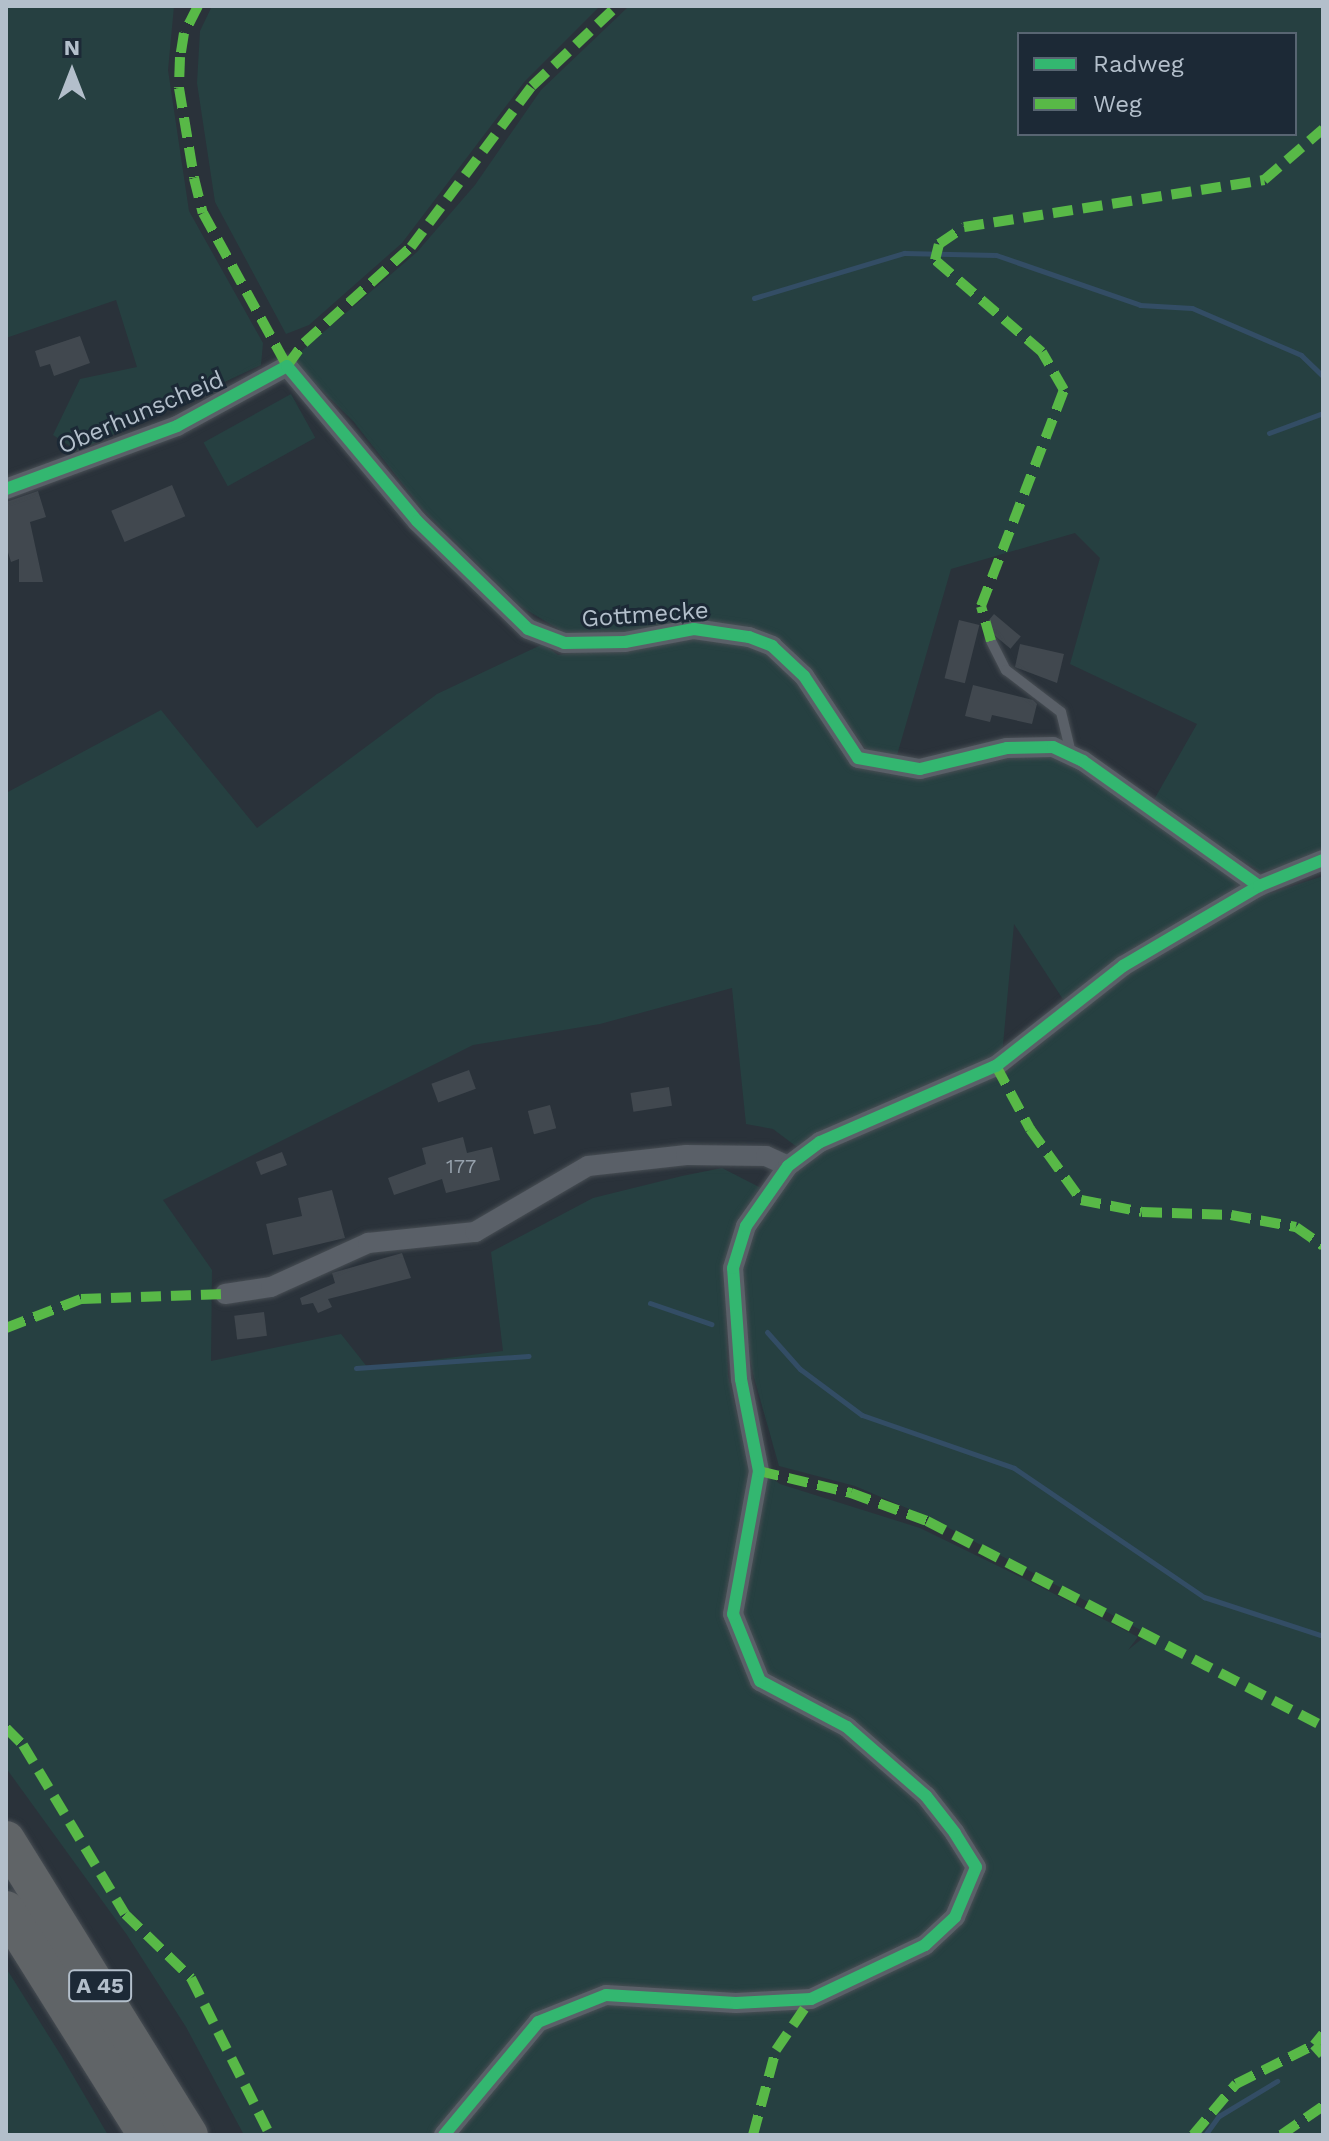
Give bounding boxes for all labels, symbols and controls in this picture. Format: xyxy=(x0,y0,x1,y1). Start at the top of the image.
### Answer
north arrow xyxy=(32,32,112,112)
legend xyxy=(1017,32,1297,136)
text: N xyxy=(64,35,80,60)
text: Radweg xyxy=(1093,50,1184,78)
text: Weg xyxy=(1093,90,1142,118)
street label: Oberhunscheid xyxy=(54,365,228,461)
street label: Gottmecke xyxy=(580,596,710,634)
house number: 177 xyxy=(446,1154,476,1178)
road number: A 45 xyxy=(66,1968,134,2004)

